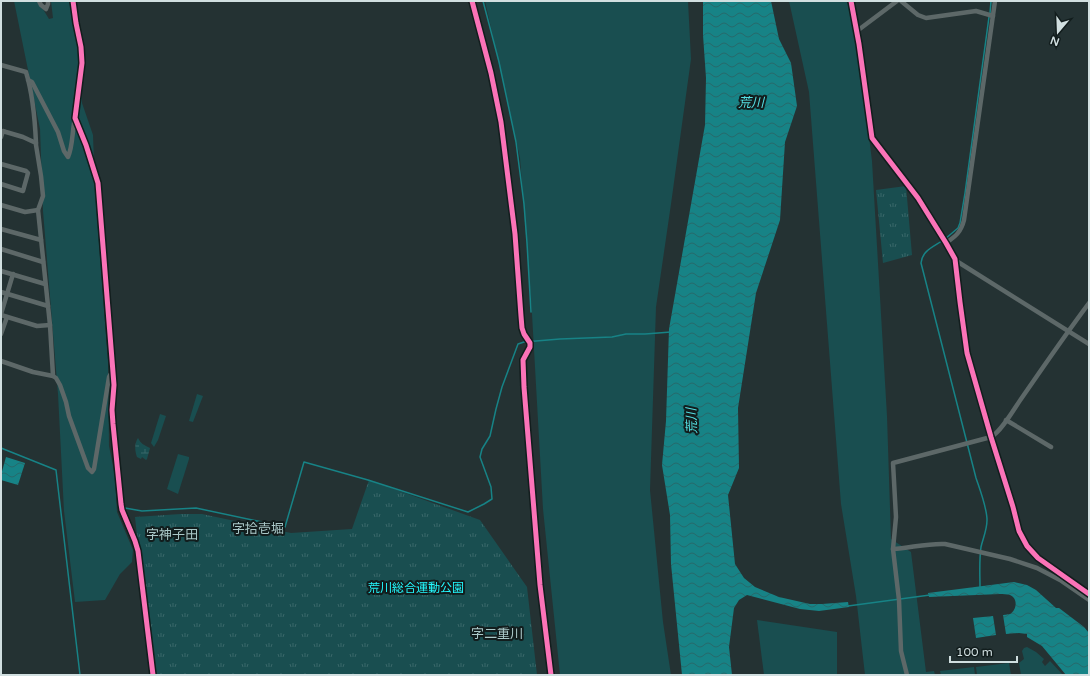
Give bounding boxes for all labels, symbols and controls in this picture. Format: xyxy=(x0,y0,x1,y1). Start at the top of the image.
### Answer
north arrow xyxy=(1038,12,1078,52)
text: N xyxy=(1049,33,1061,49)
water label: 荒川 xyxy=(738,95,766,111)
water label: 荒川 xyxy=(683,406,700,434)
district label: 字拾壱堀 xyxy=(232,521,284,537)
district label: 字神子田 xyxy=(146,527,198,543)
park label: 荒川総合運動公園 xyxy=(368,581,464,595)
district label: 字二重川 xyxy=(471,626,523,642)
scale bar xyxy=(950,638,1017,664)
text: 100 m xyxy=(956,645,993,659)

